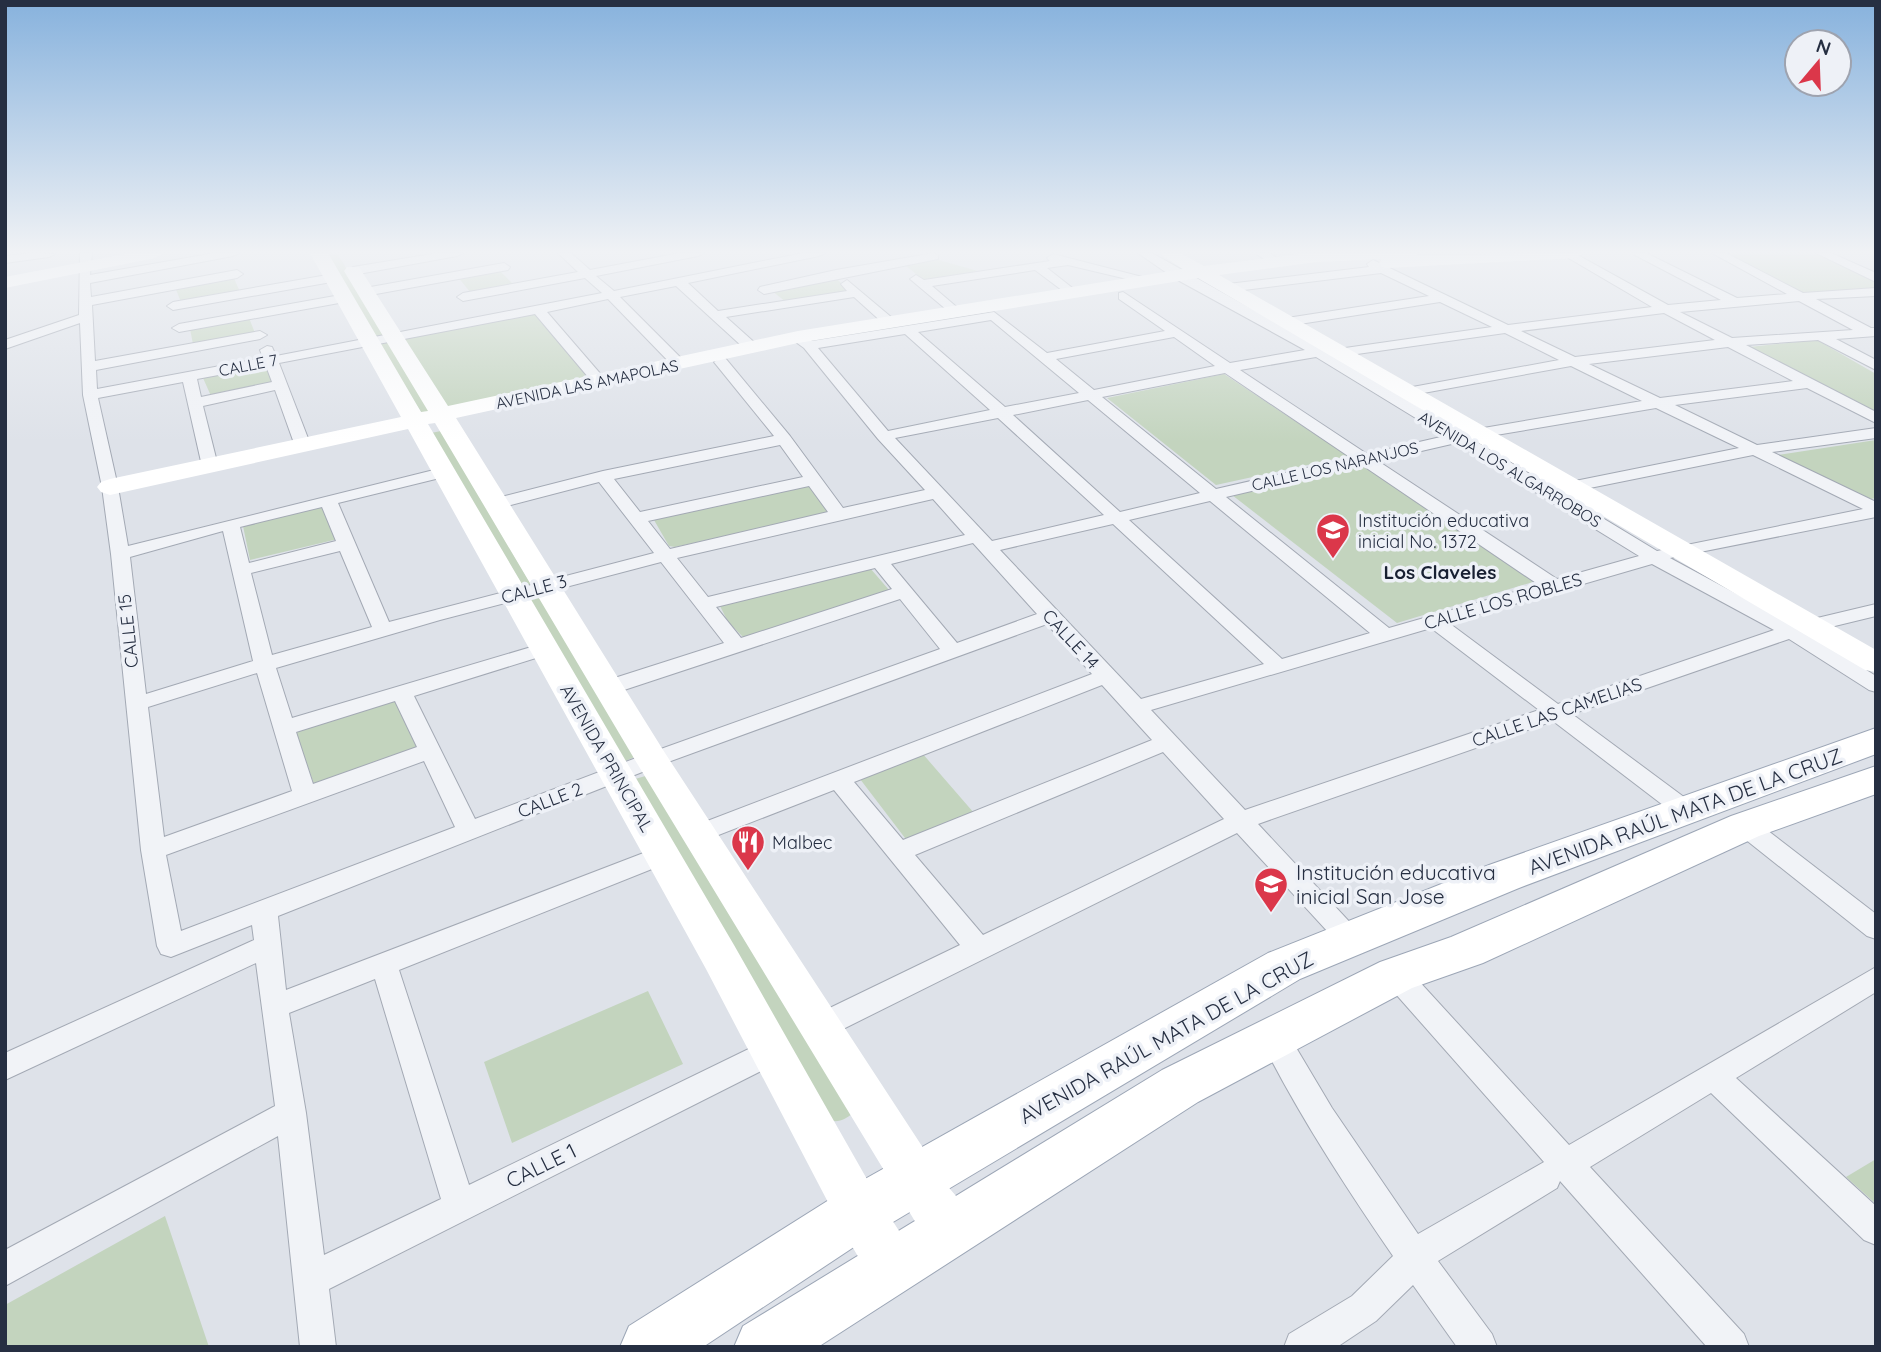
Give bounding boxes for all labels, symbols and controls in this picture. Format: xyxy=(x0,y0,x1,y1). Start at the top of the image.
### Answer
north arrow xyxy=(1783,28,1853,98)
text: N xyxy=(1813,33,1834,61)
street label: CALLE 7 xyxy=(217,350,279,380)
street label: AVENIDA LAS AMAPOLAS xyxy=(494,355,680,413)
street label: AVENIDA LOS ALGARROBOS xyxy=(1415,406,1605,532)
street label: CALLE LOS NARANJOS xyxy=(1250,437,1420,495)
place label: Institución educativa inicial No. 1372 xyxy=(1358,509,1529,553)
school or university icon: Institución educativa inicial No. 1372 xyxy=(1314,511,1352,560)
district label: Los Claveles xyxy=(1384,560,1496,584)
street label: CALLE LOS ROBLES xyxy=(1421,567,1585,635)
street label: CALLE 3 xyxy=(499,569,569,609)
street label: CALLE 15 xyxy=(113,593,143,669)
street label: CALLE 14 xyxy=(1037,604,1105,674)
street label: CALLE LAS CAMELIAS xyxy=(1469,672,1645,752)
street label: AVENIDA PRINCIPAL xyxy=(555,680,659,836)
street label: AVENIDA RAÚL MATA DE LA CRUZ xyxy=(1525,742,1845,880)
street label: CALLE 2 xyxy=(514,777,586,823)
restaurant icon: Malbec xyxy=(729,823,767,872)
place label: Malbec xyxy=(772,831,832,854)
place label: Institución educativa inicial San Jose xyxy=(1296,859,1496,909)
school or university icon: Institución educativa inicial San Jose xyxy=(1252,865,1290,914)
street label: AVENIDA RAÚL MATA DE LA CRUZ xyxy=(1015,945,1317,1129)
street label: CALLE 1 xyxy=(502,1137,580,1193)

